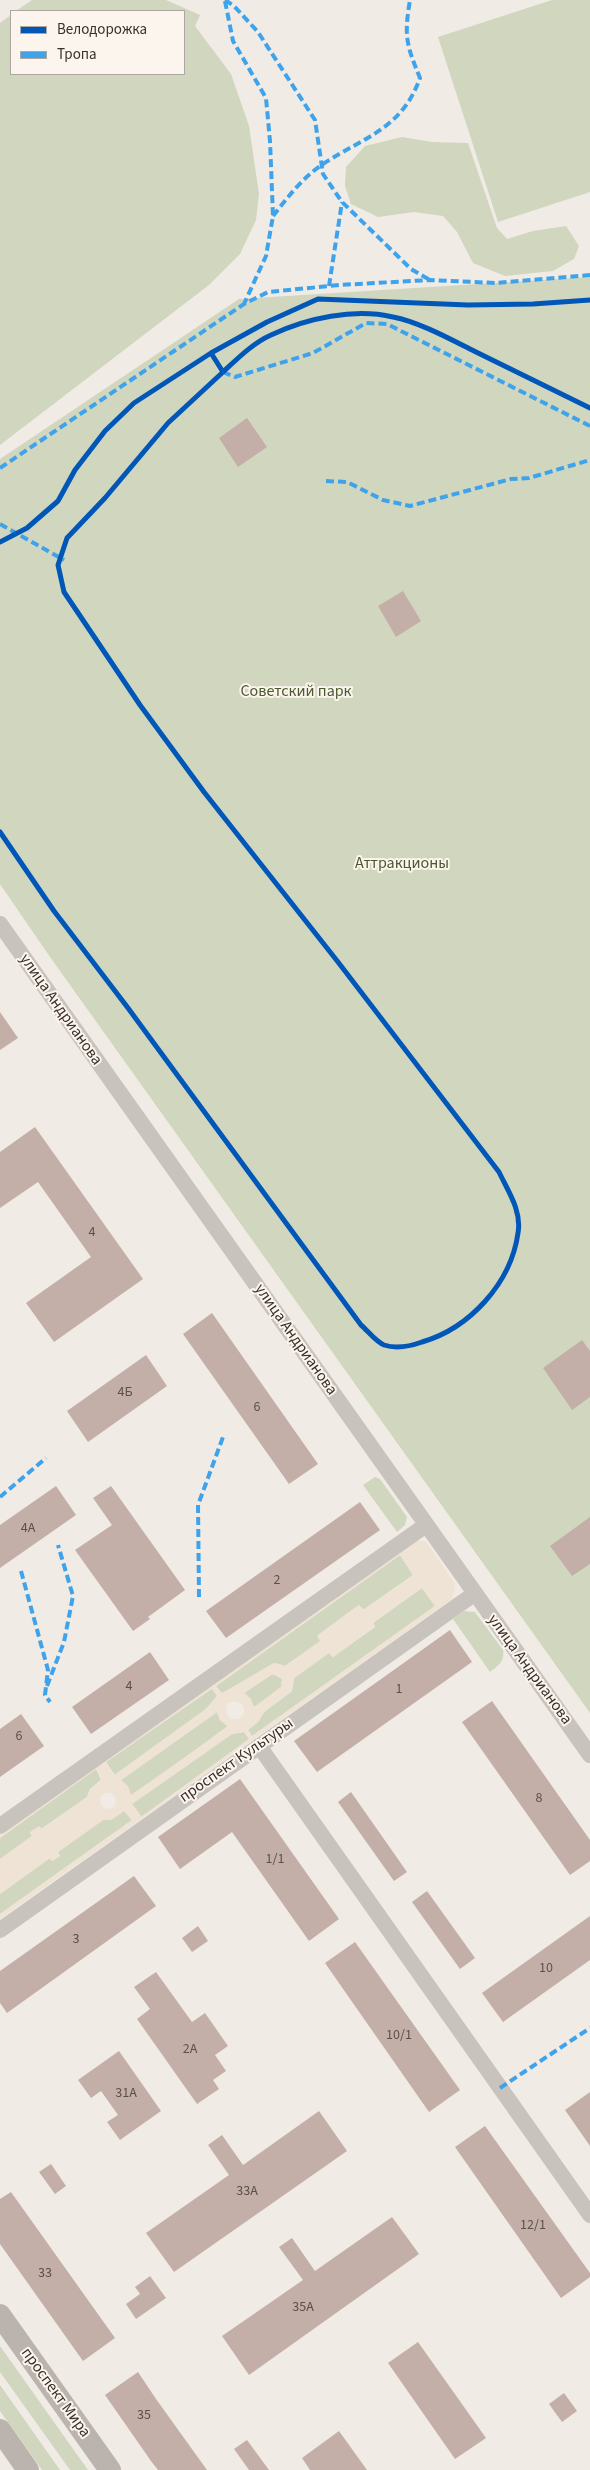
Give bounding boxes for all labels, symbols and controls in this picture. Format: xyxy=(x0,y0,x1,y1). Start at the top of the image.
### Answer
legend xyxy=(10,10,185,75)
text: Велодорожка xyxy=(57,19,147,40)
text: Тропа xyxy=(57,44,97,65)
park label: Советский парк xyxy=(240,682,352,702)
park label: Аттракционы xyxy=(355,854,449,874)
street label: улица Андрианова xyxy=(14,951,106,1069)
house number: 4 xyxy=(89,1225,95,1241)
street label: улица Андрианова xyxy=(249,1281,341,1399)
house number: 4Б xyxy=(117,1385,133,1401)
house number: 6 xyxy=(254,1400,260,1416)
house number: 4А xyxy=(21,1521,35,1537)
house number: 2 xyxy=(274,1573,280,1589)
street label: улица Андрианова xyxy=(483,1611,575,1729)
house number: 4 xyxy=(126,1679,132,1695)
house number: 1 xyxy=(396,1682,402,1698)
street label: проспект Культуры xyxy=(176,1715,298,1807)
house number: 6 xyxy=(16,1729,22,1745)
house number: 8 xyxy=(536,1791,542,1807)
house number: 1/1 xyxy=(266,1852,284,1868)
house number: 3 xyxy=(73,1932,79,1948)
house number: 10 xyxy=(539,1961,553,1977)
house number: 10/1 xyxy=(386,2028,412,2044)
house number: 2А xyxy=(183,2042,197,2058)
house number: 31А xyxy=(115,2086,137,2102)
house number: 33А xyxy=(236,2184,258,2200)
house number: 12/1 xyxy=(520,2218,546,2234)
house number: 33 xyxy=(38,2266,52,2282)
house number: 35А xyxy=(292,2300,314,2316)
street label: проспект Мира xyxy=(16,2344,94,2442)
house number: 35 xyxy=(137,2408,151,2424)

